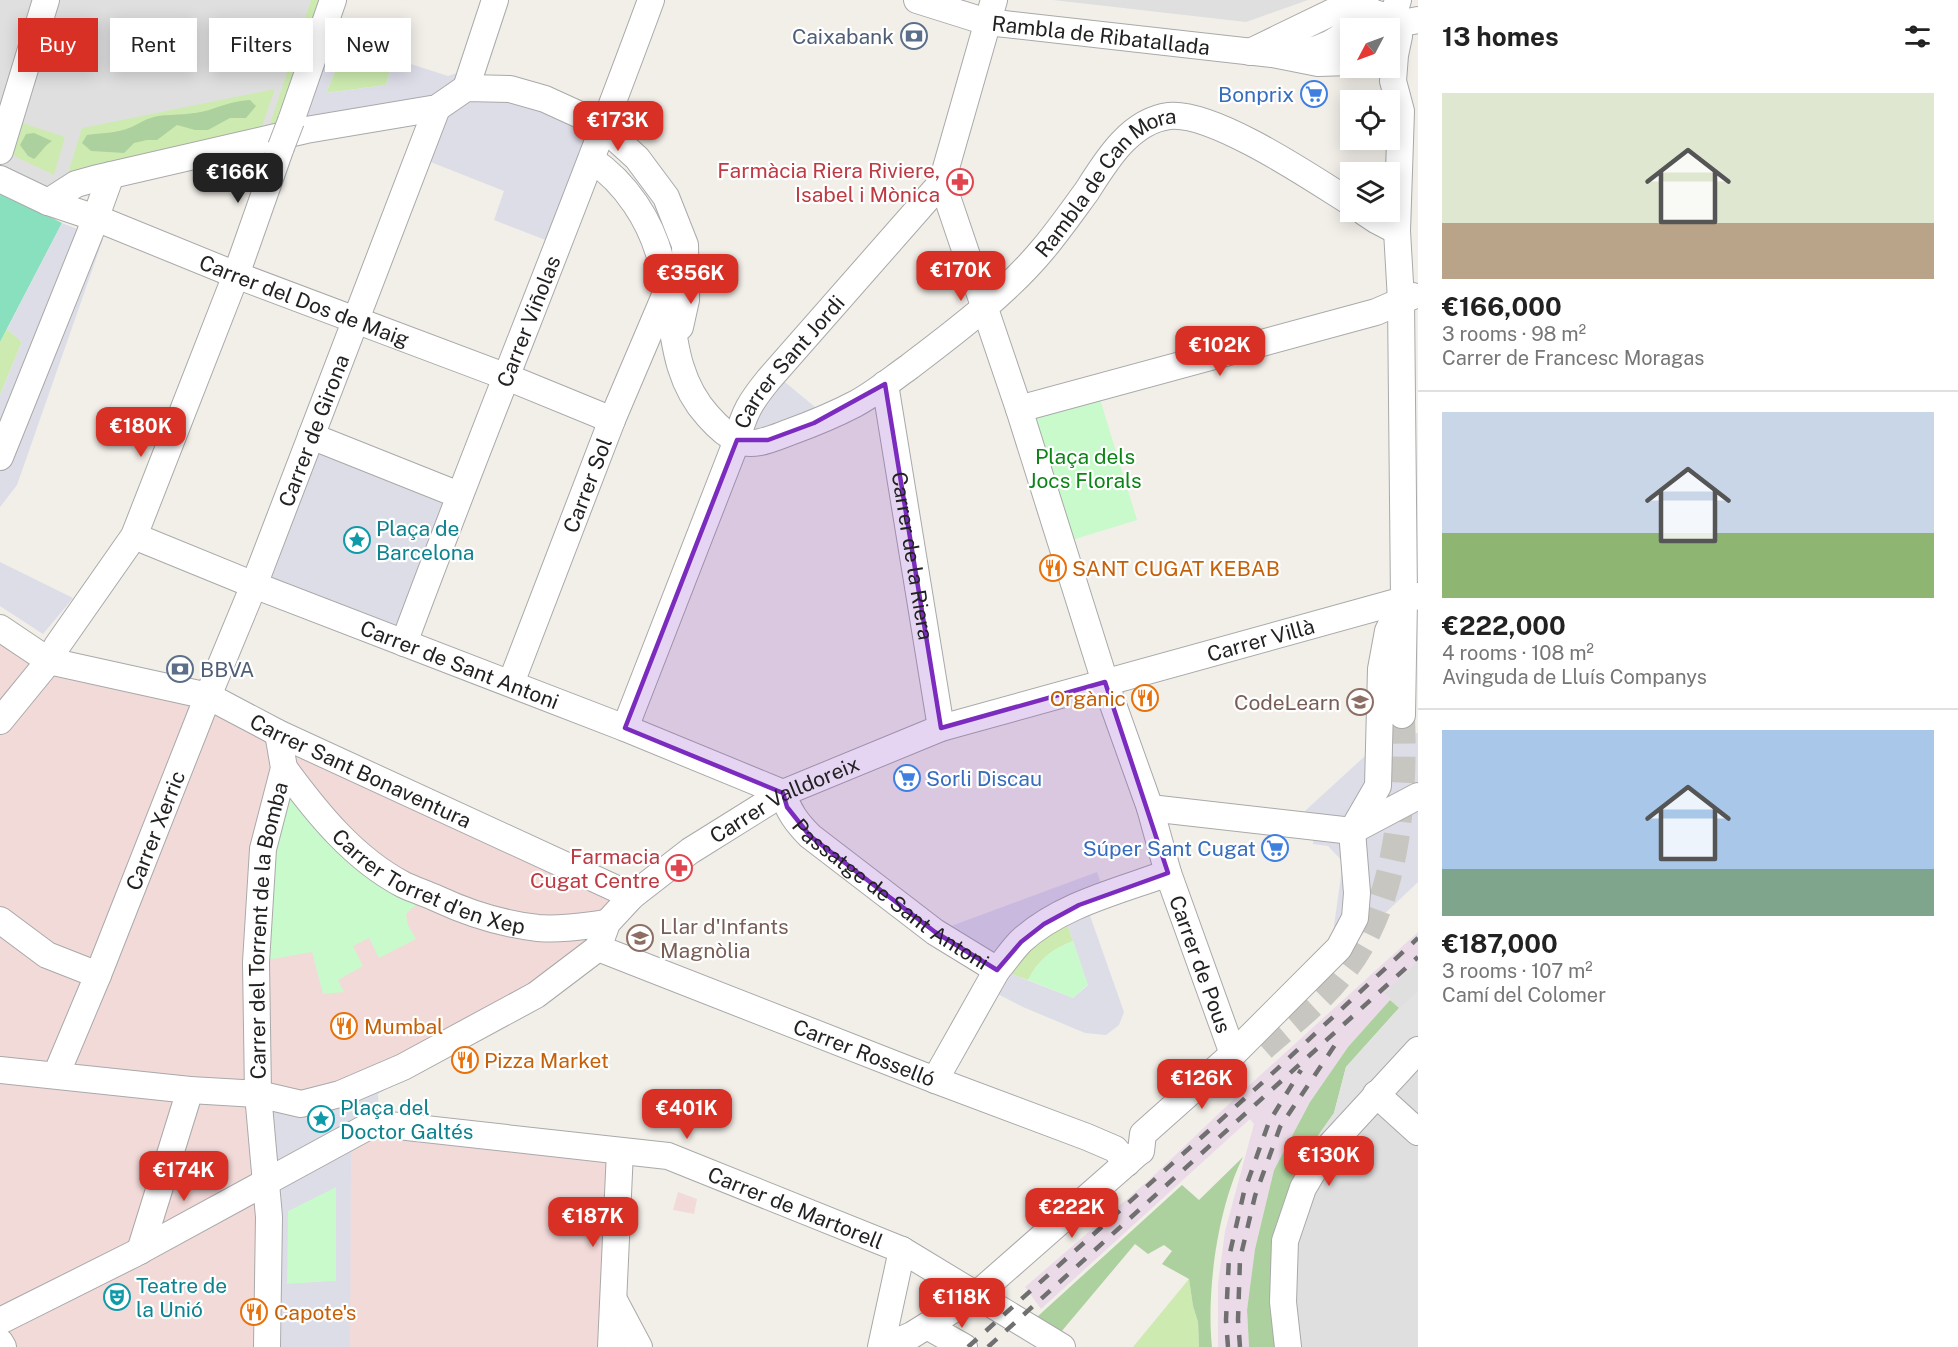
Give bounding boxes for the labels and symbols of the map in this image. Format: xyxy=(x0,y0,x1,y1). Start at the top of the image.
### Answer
street label: Rambla de Ribatallada xyxy=(991,10,1211,59)
north arrow xyxy=(1340,18,1400,78)
bank icon: Caixabank xyxy=(899,21,929,51)
place label: Caixabank xyxy=(792,24,894,49)
supermarket icon: Bonprix xyxy=(1299,79,1329,109)
place label: Bonprix xyxy=(1218,82,1294,107)
pin: €173K xyxy=(576,101,660,152)
street label: Rambla de Can Mora xyxy=(1029,103,1177,262)
pin: €166K xyxy=(196,153,280,204)
place label: Farmàcia Riera Riviere, Isabel i Mònica xyxy=(717,158,940,207)
pharmacy icon: Farmàcia Riera Riviere, Isabel i Mònica xyxy=(945,167,975,197)
street label: Carrer del Dos de Maig xyxy=(196,249,413,352)
pin: €170K xyxy=(919,251,1003,302)
street label: Carrer Viñolas xyxy=(491,252,565,390)
pin: €356K xyxy=(649,254,733,305)
street label: Carrer Sant Jordi xyxy=(729,290,849,432)
pin: €102K xyxy=(1178,326,1262,377)
street label: Carrer de Girona xyxy=(273,351,354,510)
pin: €180K xyxy=(99,407,183,458)
street label: Carrer Sol xyxy=(557,434,617,536)
park label: Plaça dels Jocs Florals xyxy=(1028,444,1142,493)
street label: Carrer de la Riera xyxy=(887,470,939,642)
place label: Plaça de Barcelona xyxy=(376,516,474,565)
place icon: Plaça de Barcelona xyxy=(342,525,372,555)
restaurant icon: SANT CUGAT KEBAB xyxy=(1038,553,1068,583)
place label: SANT CUGAT KEBAB xyxy=(1072,556,1280,581)
street label: Carrer Villà xyxy=(1204,613,1317,666)
street label: Carrer de Sant Antoni xyxy=(357,615,563,714)
bank icon: BBVA xyxy=(165,654,195,684)
place label: BBVA xyxy=(200,657,255,682)
restaurant icon: Orgànic xyxy=(1130,683,1160,713)
place label: Orgànic xyxy=(1050,686,1126,711)
school or university icon: CodeLearn xyxy=(1345,687,1375,717)
place label: CodeLearn xyxy=(1234,690,1340,715)
street label: Carrer Sant Bonaventura xyxy=(246,708,475,833)
street label: Carrer Valldoreix xyxy=(705,751,863,848)
supermarket icon: Sorli Discau xyxy=(892,763,922,793)
place label: Sorli Discau xyxy=(926,766,1042,791)
street label: Carrer Xerric xyxy=(120,767,190,894)
street label: Carrer del Torrent de la Bomba xyxy=(243,779,292,1079)
street label: Passatge de Sant Antoni xyxy=(787,813,994,975)
street label: Carrer Torret d'en Xep xyxy=(327,823,527,939)
supermarket icon: Súper Sant Cugat xyxy=(1260,833,1290,863)
place label: Súper Sant Cugat xyxy=(1083,836,1256,861)
place label: Farmacia Cugat Centre xyxy=(530,844,660,893)
pharmacy icon: Farmacia Cugat Centre xyxy=(664,853,694,883)
street label: Carrer de Pous xyxy=(1165,892,1237,1036)
place label: Llar d'Infants Magnòlia xyxy=(660,914,789,963)
school or university icon: Llar d'Infants Magnòlia xyxy=(625,923,655,953)
restaurant icon: Mumbal xyxy=(329,1011,359,1041)
street label: Carrer Rosselló xyxy=(790,1013,939,1091)
place label: Mumbal xyxy=(364,1014,443,1039)
restaurant icon: Pizza Market xyxy=(450,1045,480,1075)
place label: Pizza Market xyxy=(484,1048,609,1073)
pin: €126K xyxy=(1160,1059,1244,1110)
pin: €401K xyxy=(645,1089,729,1140)
place label: Plaça del Doctor Galtés xyxy=(340,1095,473,1144)
place icon: Plaça del Doctor Galtés xyxy=(306,1104,336,1134)
pin: €130K xyxy=(1287,1136,1371,1187)
pin: €174K xyxy=(142,1151,226,1202)
street label: Carrer de Martorell xyxy=(704,1161,887,1254)
pin: €222K xyxy=(1030,1188,1114,1239)
pin: €187K xyxy=(551,1197,635,1248)
place label: Teatre de la Unió xyxy=(136,1273,227,1322)
pin: €118K xyxy=(920,1278,1004,1329)
theatre icon: Teatre de la Unió xyxy=(102,1282,132,1312)
restaurant icon: Capote's xyxy=(239,1297,269,1327)
place label: Capote's xyxy=(274,1300,356,1325)

